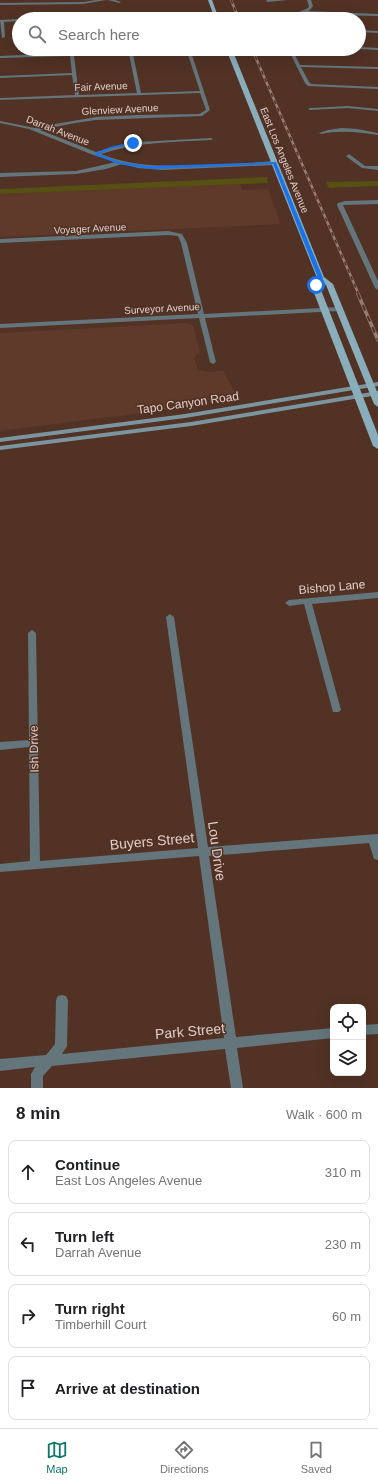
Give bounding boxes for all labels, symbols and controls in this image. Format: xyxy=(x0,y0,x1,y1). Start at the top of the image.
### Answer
search box xyxy=(12,12,366,56)
icon: search xyxy=(26,23,48,45)
text: Search here xyxy=(58,26,140,43)
street label: Fair Avenue xyxy=(74,80,128,93)
street label: Glenview Avenue xyxy=(81,102,159,117)
street label: East Los Angeles Avenue xyxy=(258,106,311,215)
street label: Darrah Avenue xyxy=(25,113,91,148)
route end xyxy=(124,134,142,152)
street label: Voyager Avenue xyxy=(53,221,127,236)
route start xyxy=(307,276,325,294)
street label: Surveyor Avenue xyxy=(124,301,201,316)
street label: Tapo Canyon Road xyxy=(136,389,240,417)
street label: Bishop Lane xyxy=(298,577,366,597)
street label: Ish Drive xyxy=(27,725,41,773)
street label: Lou Drive xyxy=(205,820,229,882)
street label: Buyers Street xyxy=(109,829,195,853)
map controls xyxy=(330,1004,366,1076)
button: locate xyxy=(330,1004,366,1040)
street label: Park Street xyxy=(154,1020,226,1042)
button: layers xyxy=(330,1040,366,1076)
text: 8 min xyxy=(16,1104,60,1123)
text: Walk · 600 m xyxy=(286,1107,362,1122)
text: Continue xyxy=(55,1156,120,1173)
icon: ahead xyxy=(17,1161,39,1183)
text: 310 m xyxy=(325,1165,361,1180)
text: East Los Angeles Avenue xyxy=(55,1173,202,1188)
text: Turn left xyxy=(55,1228,114,1245)
icon: left xyxy=(17,1233,39,1255)
text: 230 m xyxy=(325,1237,361,1252)
text: Darrah Avenue xyxy=(55,1245,142,1260)
text: Turn right xyxy=(55,1300,125,1317)
icon: right xyxy=(17,1305,39,1327)
text: 60 m xyxy=(332,1309,361,1324)
text: Timberhill Court xyxy=(55,1317,146,1332)
icon: arrive xyxy=(17,1377,39,1399)
text: Arrive at destination xyxy=(55,1380,200,1397)
tab: Map xyxy=(46,1439,68,1475)
tab: Directions xyxy=(160,1439,209,1475)
tab: Saved xyxy=(301,1439,332,1475)

